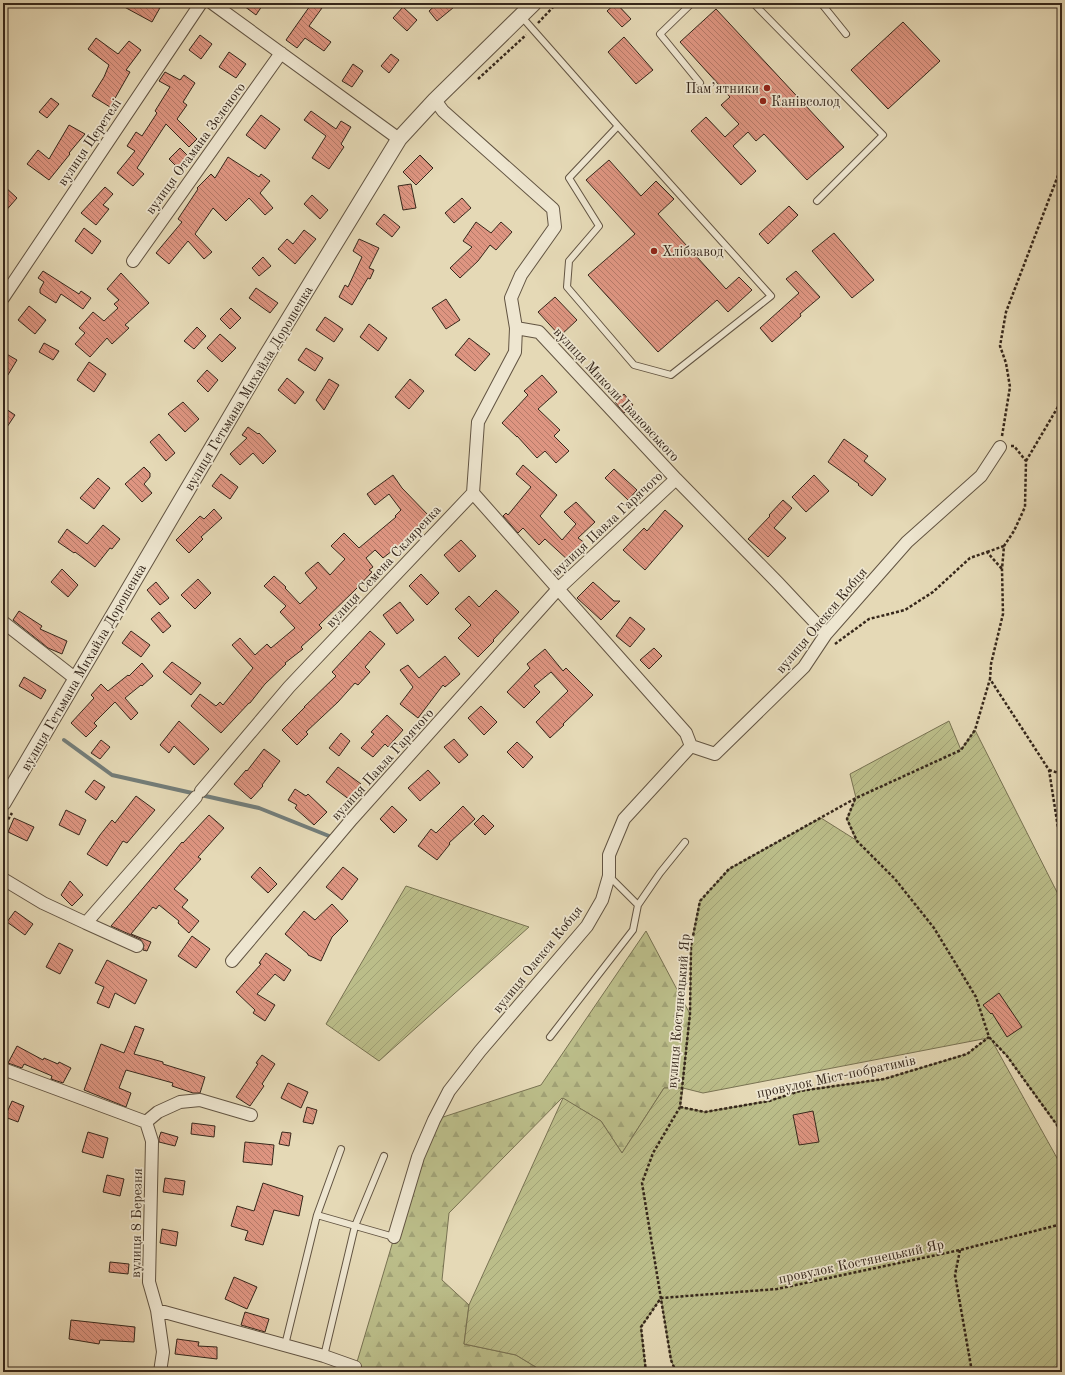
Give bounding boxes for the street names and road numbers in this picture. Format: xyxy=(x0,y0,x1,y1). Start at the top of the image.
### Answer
street label: вулиця Отамана Зеленого xyxy=(143,80,248,217)
street label: вулиця Церетелі xyxy=(55,96,124,189)
street label: вулиця Гетьмана Михайла Дорошенка xyxy=(182,284,316,493)
street label: вулиця Миколи Івановського xyxy=(551,325,682,464)
street label: вулиця Павла Гарячого xyxy=(550,469,666,578)
street label: вулиця Семена Скляренка xyxy=(323,503,444,631)
street label: вулиця Гетьмана Михайла Дорошенка xyxy=(19,562,149,773)
street label: вулиця Олекси Кобця xyxy=(774,565,870,676)
street label: вулиця Павла Гарячого xyxy=(329,706,437,823)
street label: вулиця Олекси Кобця xyxy=(490,903,585,1016)
street label: вулиця Костянецький Яр xyxy=(665,933,693,1089)
street label: провулок Міст-побратимів xyxy=(756,1053,917,1101)
street label: вулиця 8 Березня xyxy=(129,1168,145,1278)
street label: провулок Костянецький Яр xyxy=(777,1238,945,1286)

